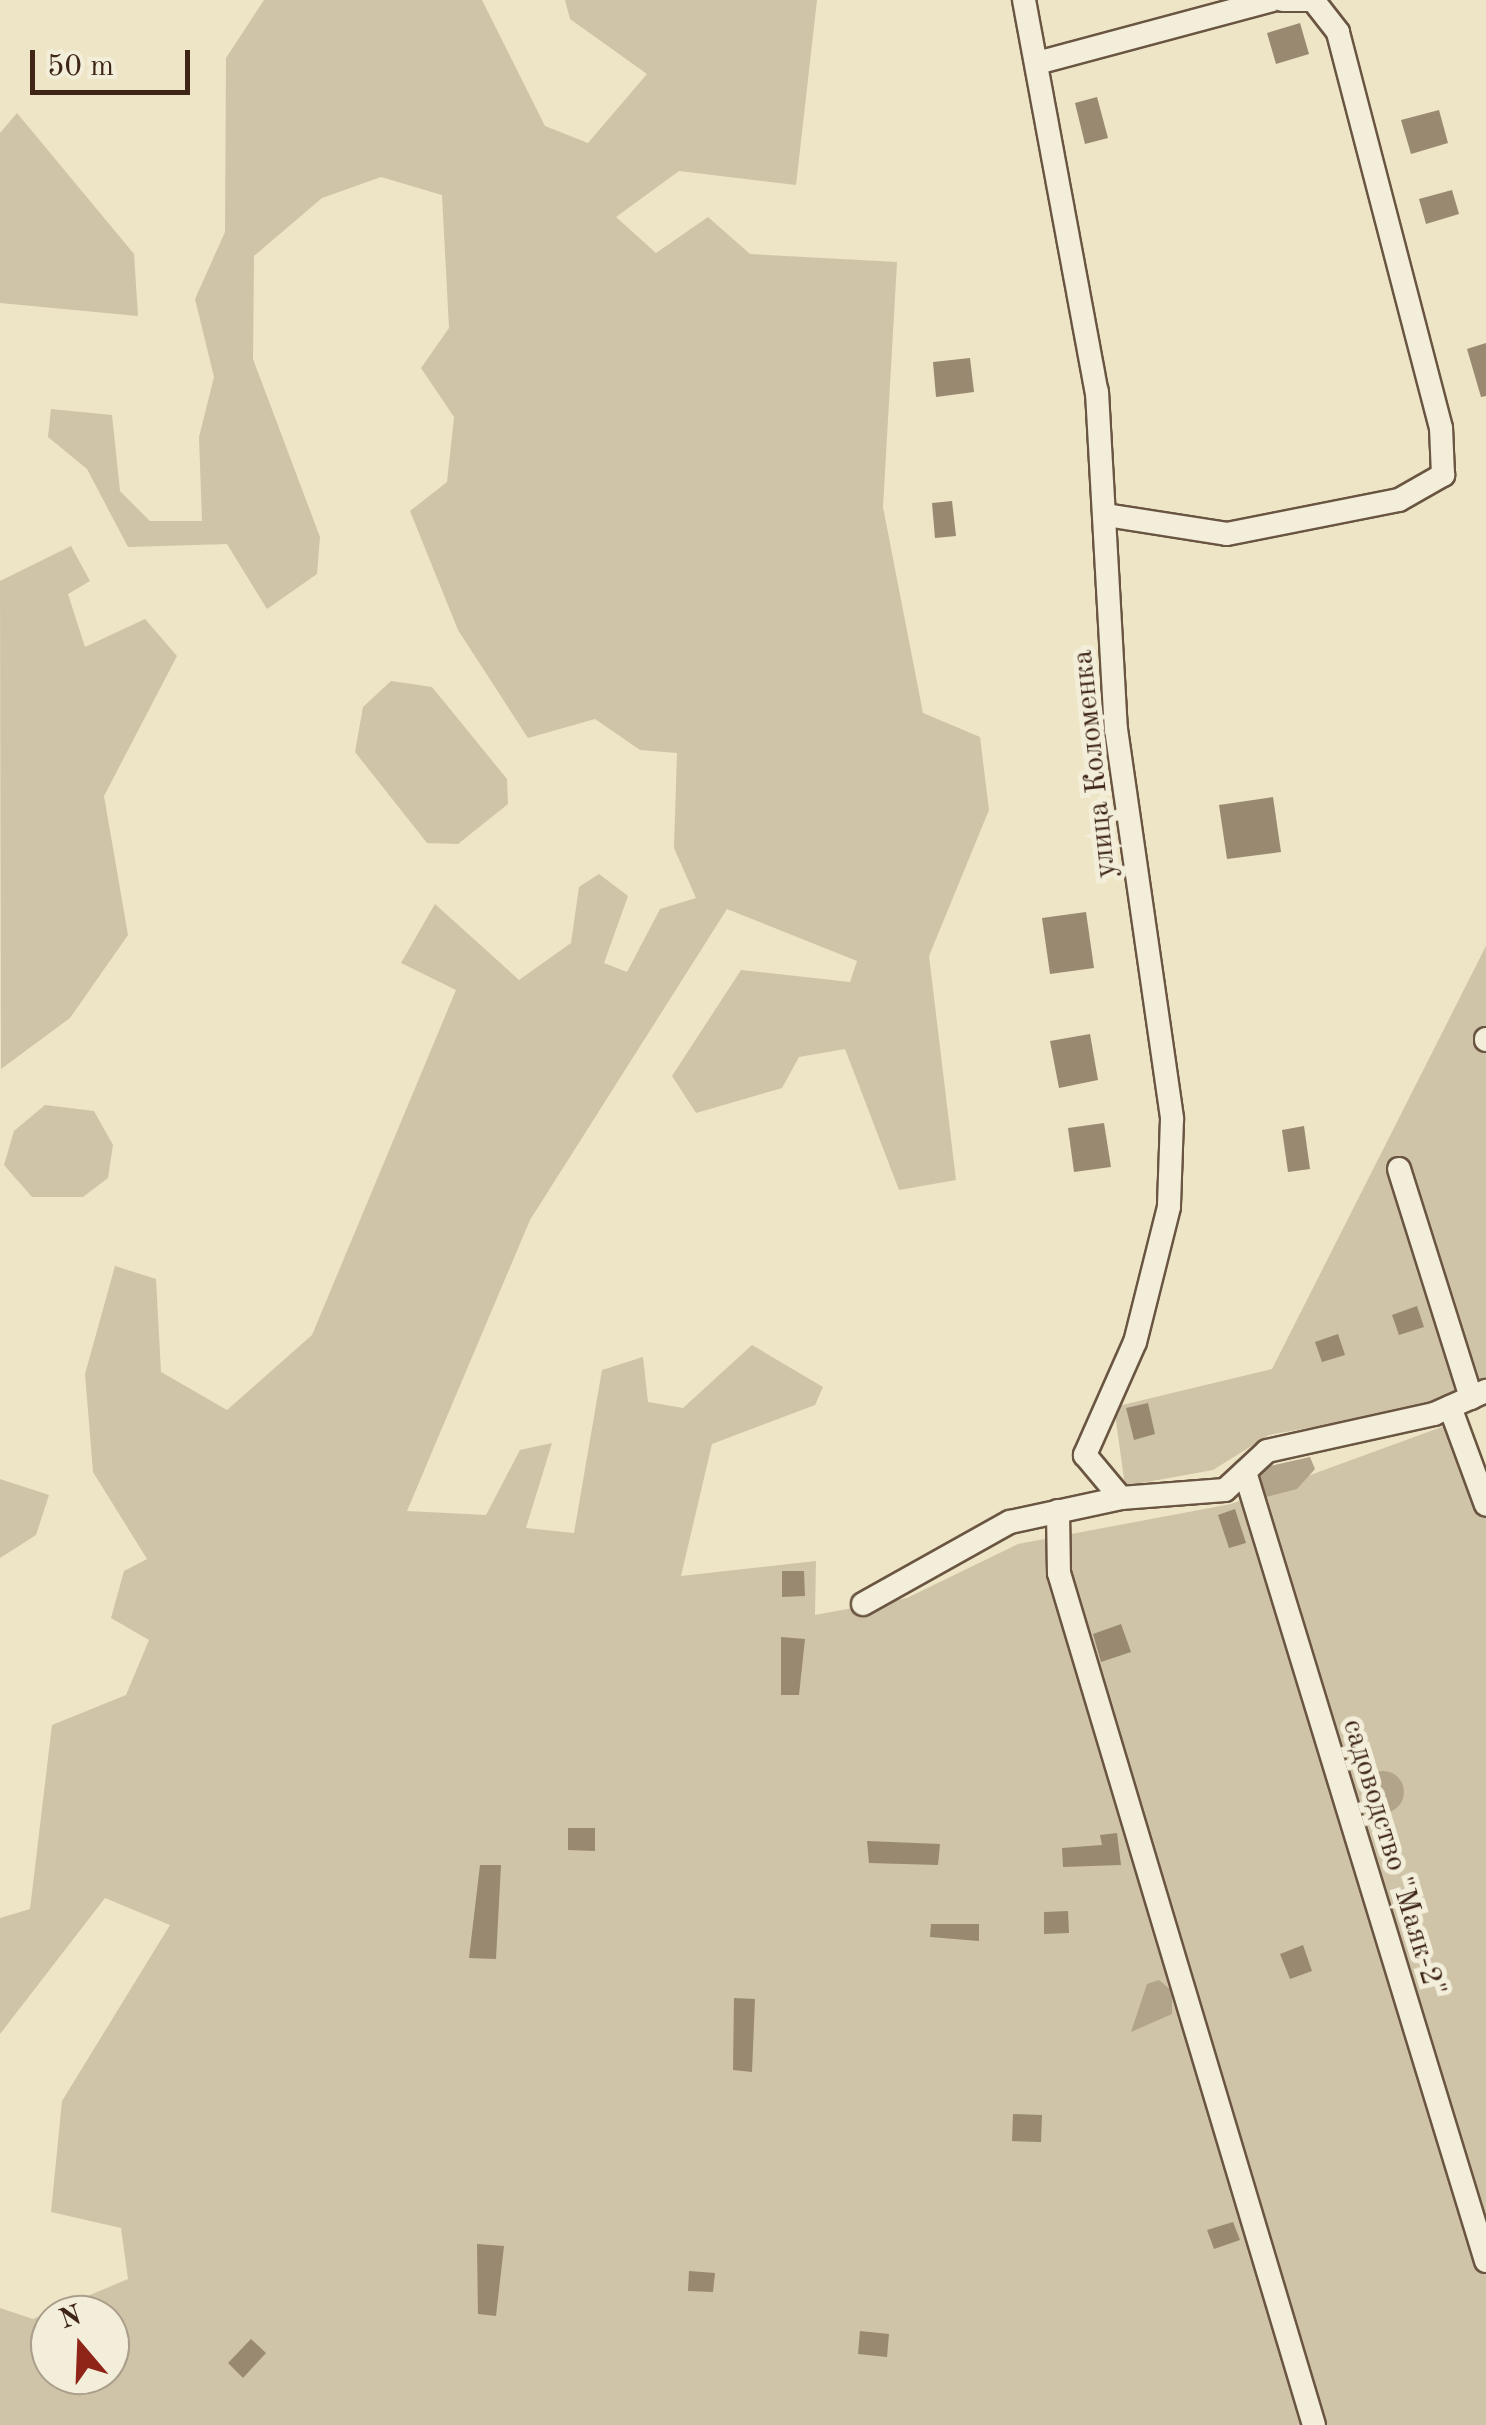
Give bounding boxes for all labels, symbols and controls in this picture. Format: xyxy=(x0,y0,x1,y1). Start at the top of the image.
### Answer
scale bar xyxy=(35,30,195,92)
text: 50 m xyxy=(47,52,114,82)
street label: улица Коломенка xyxy=(1065,648,1125,880)
street label: садоводство "Маяк-2" xyxy=(1334,1715,1452,2001)
north arrow xyxy=(30,2295,130,2395)
text: N xyxy=(56,2302,86,2335)

